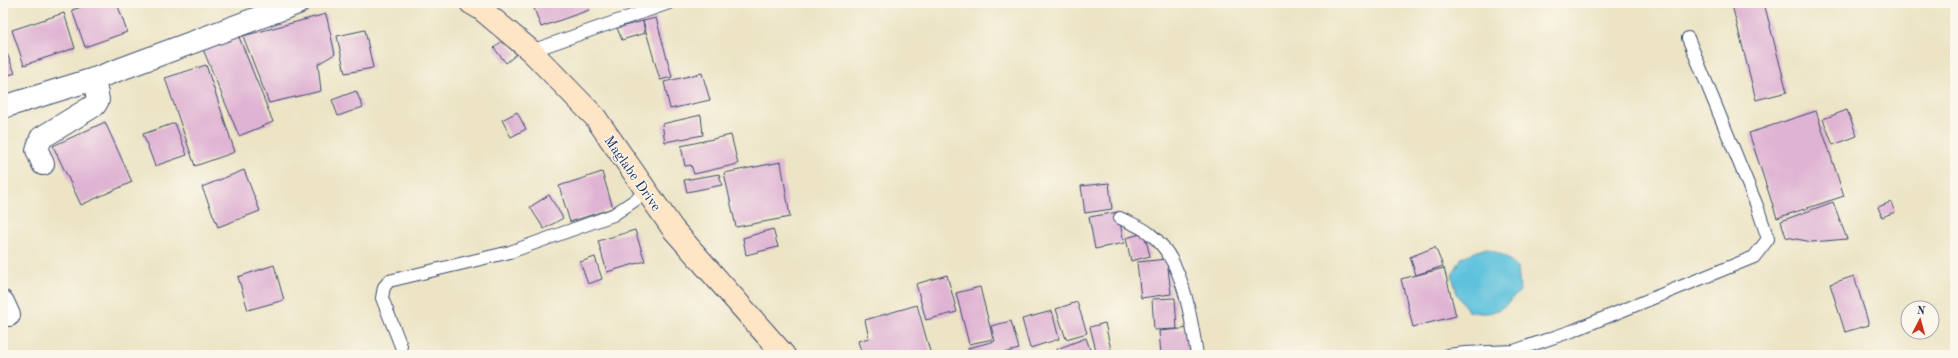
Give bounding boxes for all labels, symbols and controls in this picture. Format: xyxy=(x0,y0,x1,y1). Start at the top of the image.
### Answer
street label: Maglabe Drive xyxy=(601,133,663,214)
north arrow xyxy=(1900,300,1940,340)
text: N xyxy=(1916,306,1926,318)

